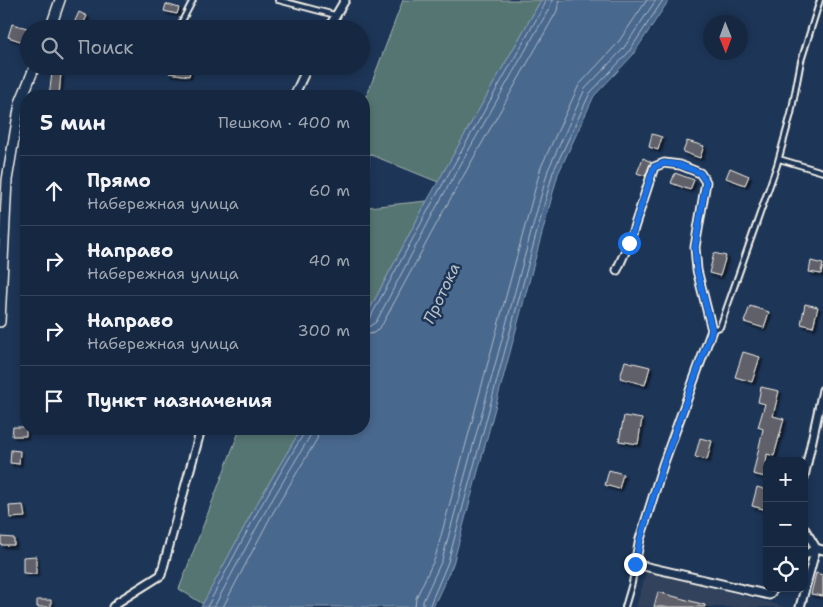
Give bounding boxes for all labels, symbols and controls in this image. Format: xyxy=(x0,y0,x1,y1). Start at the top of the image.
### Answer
north arrow xyxy=(703,15,748,60)
search box xyxy=(20,20,370,75)
icon: search xyxy=(38,34,66,62)
text: Поиск xyxy=(78,35,133,60)
text: 5 мин xyxy=(40,109,106,137)
text: Пешком · 400 m xyxy=(218,112,350,133)
text: Прямо xyxy=(87,168,151,193)
icon: ahead xyxy=(40,177,68,205)
text: 60 m xyxy=(309,180,350,201)
text: Набережная улица xyxy=(87,193,239,214)
route start xyxy=(618,232,641,255)
text: Направо xyxy=(87,238,173,263)
icon: right xyxy=(40,247,68,275)
text: 40 m xyxy=(308,250,350,271)
water label: Протока xyxy=(418,259,465,327)
text: Набережная улица xyxy=(87,263,239,284)
text: Направо xyxy=(87,308,173,333)
icon: right xyxy=(40,317,68,345)
text: 300 m xyxy=(298,320,350,341)
text: Набережная улица xyxy=(87,333,239,354)
icon: arrive xyxy=(40,387,68,415)
text: Пункт назначения xyxy=(87,388,272,413)
map controls xyxy=(763,457,808,592)
button: + xyxy=(763,457,808,502)
button: − xyxy=(763,502,808,547)
button: locate xyxy=(763,547,808,592)
route end xyxy=(624,553,647,576)

